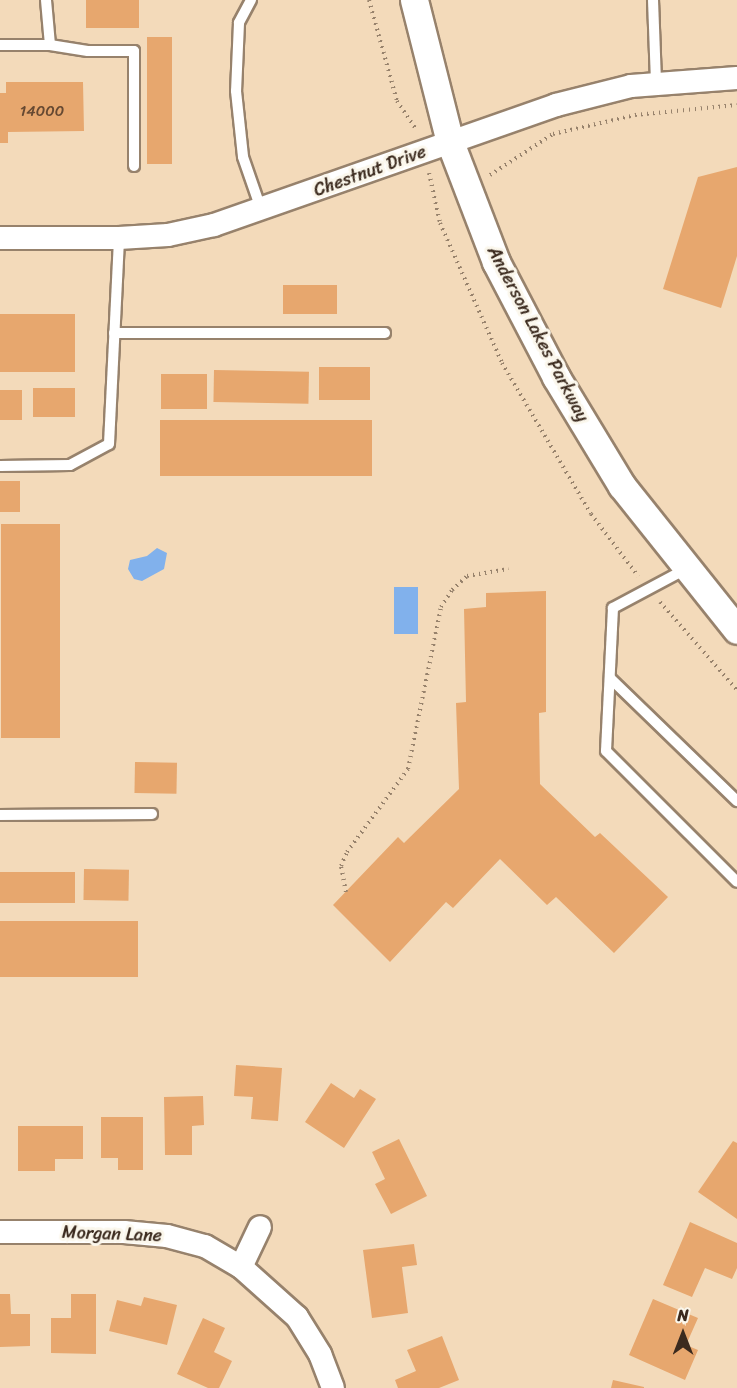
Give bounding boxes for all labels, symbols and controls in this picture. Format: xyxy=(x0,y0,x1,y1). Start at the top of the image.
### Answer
house number: 14000 xyxy=(20,103,64,121)
street label: Chestnut Drive xyxy=(311,141,429,201)
street label: Anderson Lakes Parkway xyxy=(482,242,594,426)
street label: Morgan Lane xyxy=(62,1221,162,1247)
text: N xyxy=(677,1301,689,1330)
north arrow xyxy=(653,1304,713,1364)

